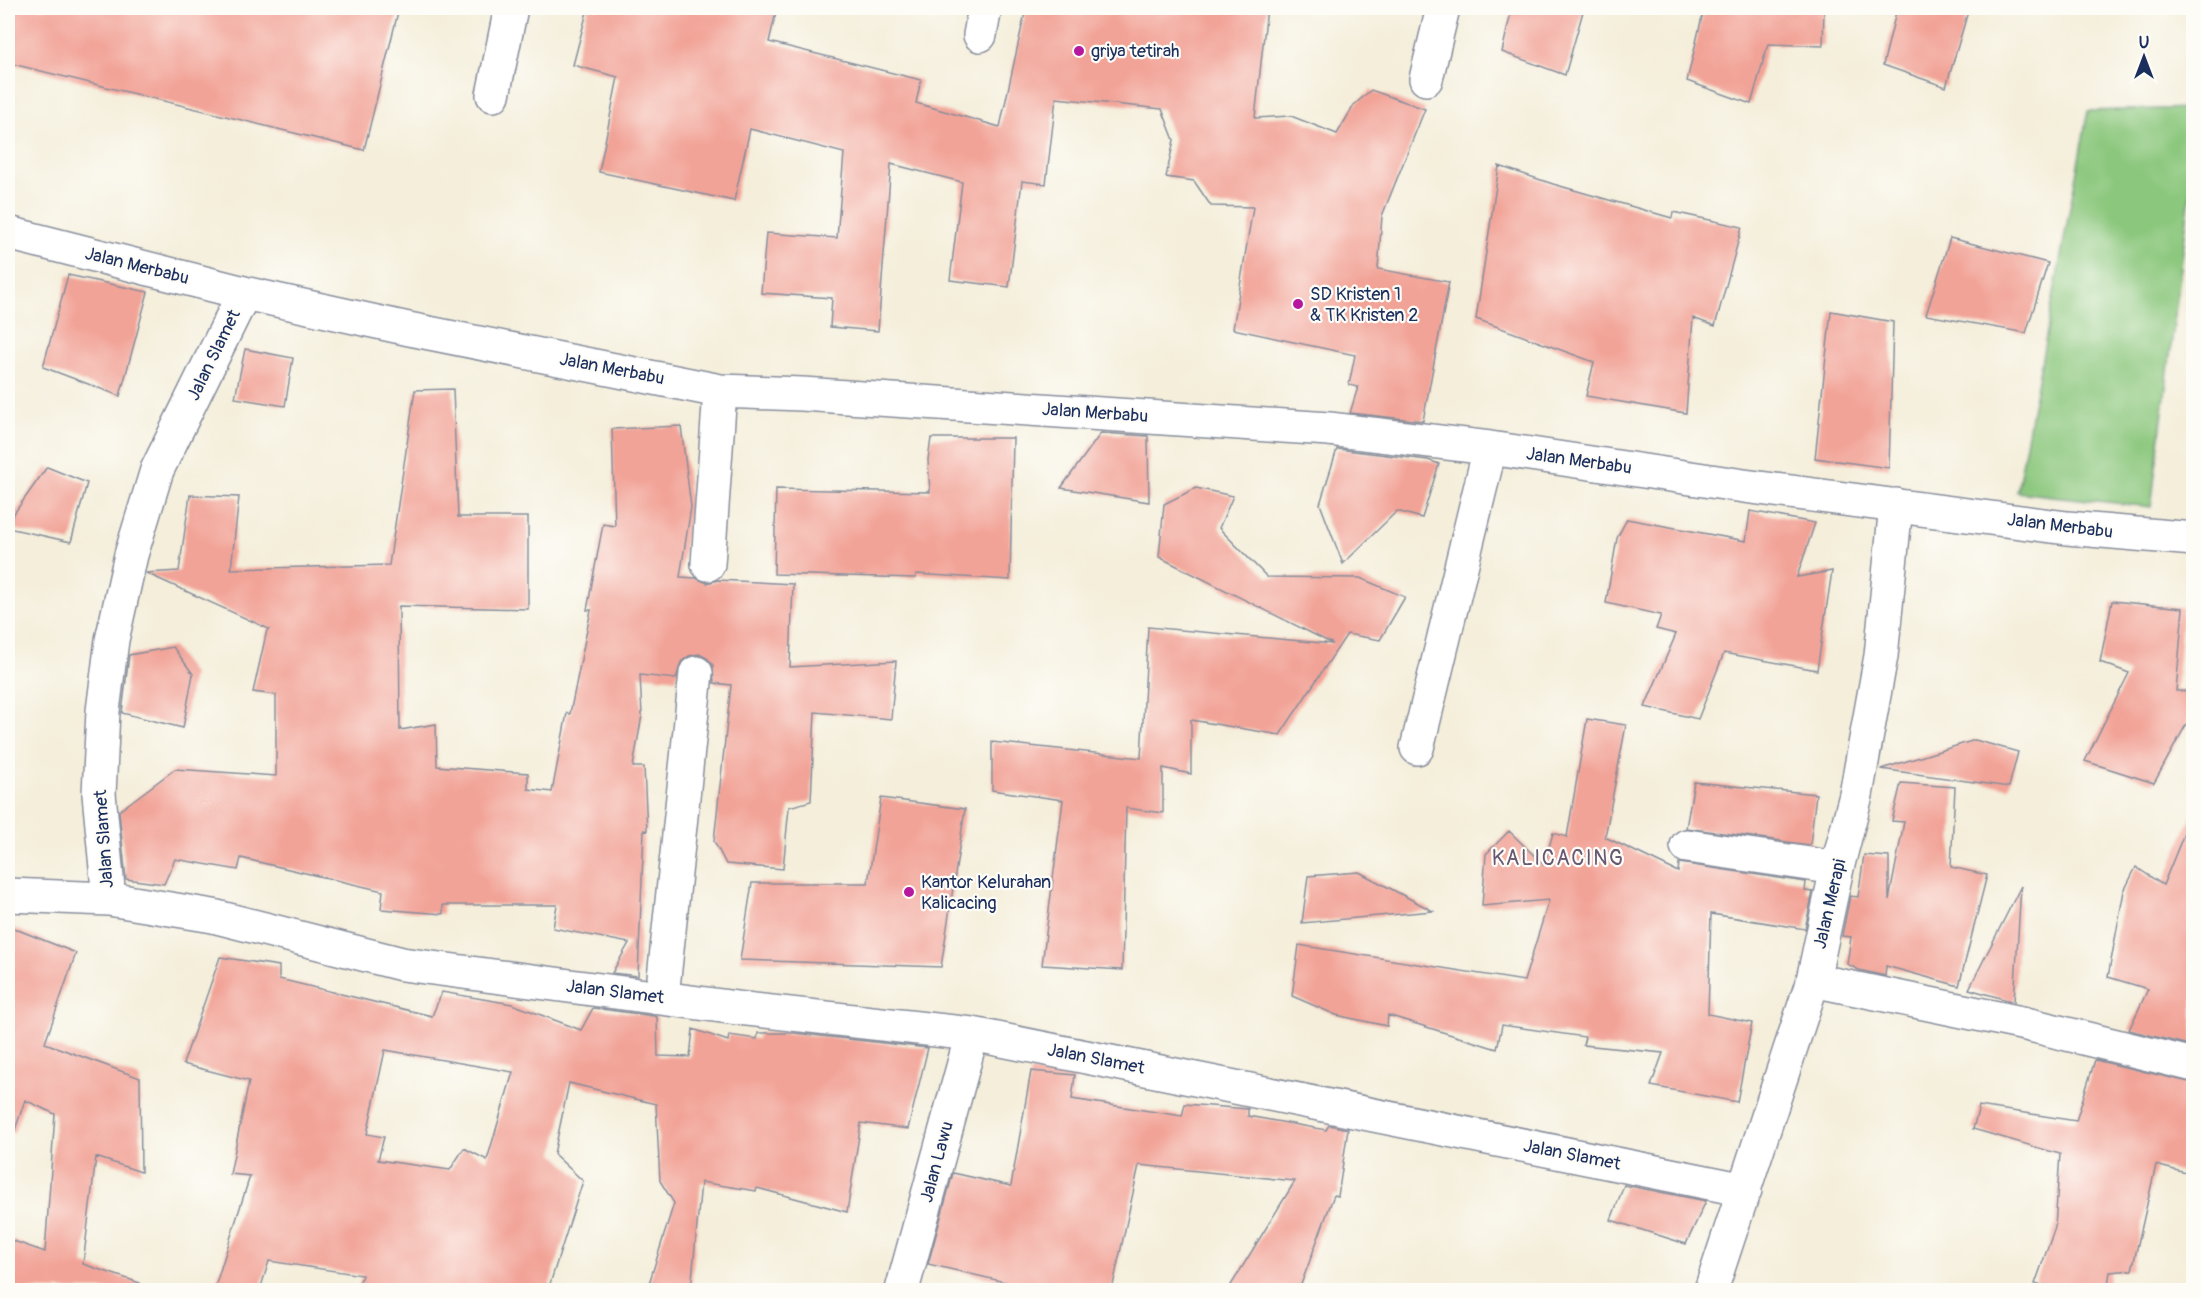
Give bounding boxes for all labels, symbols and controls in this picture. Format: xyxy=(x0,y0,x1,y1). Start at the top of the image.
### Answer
north arrow xyxy=(2114,27,2174,87)
text: U xyxy=(2139,33,2150,53)
place label: griya tetirah xyxy=(1091,40,1179,63)
marker: griya tetirah xyxy=(1072,44,1086,58)
street label: Jalan Merbabu xyxy=(83,242,191,290)
place label: SD Kristen 1 & TK Kristen 2 xyxy=(1310,283,1418,327)
marker: SD Kristen 1 & TK Kristen 2 xyxy=(1291,297,1305,311)
street label: Jalan Slamet xyxy=(182,305,246,404)
street label: Jalan Merbabu xyxy=(558,348,666,390)
street label: Jalan Merbabu xyxy=(1041,398,1149,428)
street label: Jalan Merbabu xyxy=(1525,442,1633,480)
street label: Jalan Merbabu xyxy=(2006,508,2114,544)
street label: Jalan Slamet xyxy=(89,788,119,889)
district label: KALICACING xyxy=(1492,845,1624,872)
street label: Jalan Merapi xyxy=(1808,857,1852,951)
place label: Kantor Kelurahan Kalicacing xyxy=(921,871,1051,915)
marker: Kantor Kelurahan Kalicacing xyxy=(902,885,916,899)
street label: Jalan Slamet xyxy=(565,975,666,1010)
street label: Jalan Slamet xyxy=(1045,1038,1147,1080)
street label: Jalan Lawu xyxy=(915,1119,959,1205)
street label: Jalan Slamet xyxy=(1521,1134,1623,1176)

